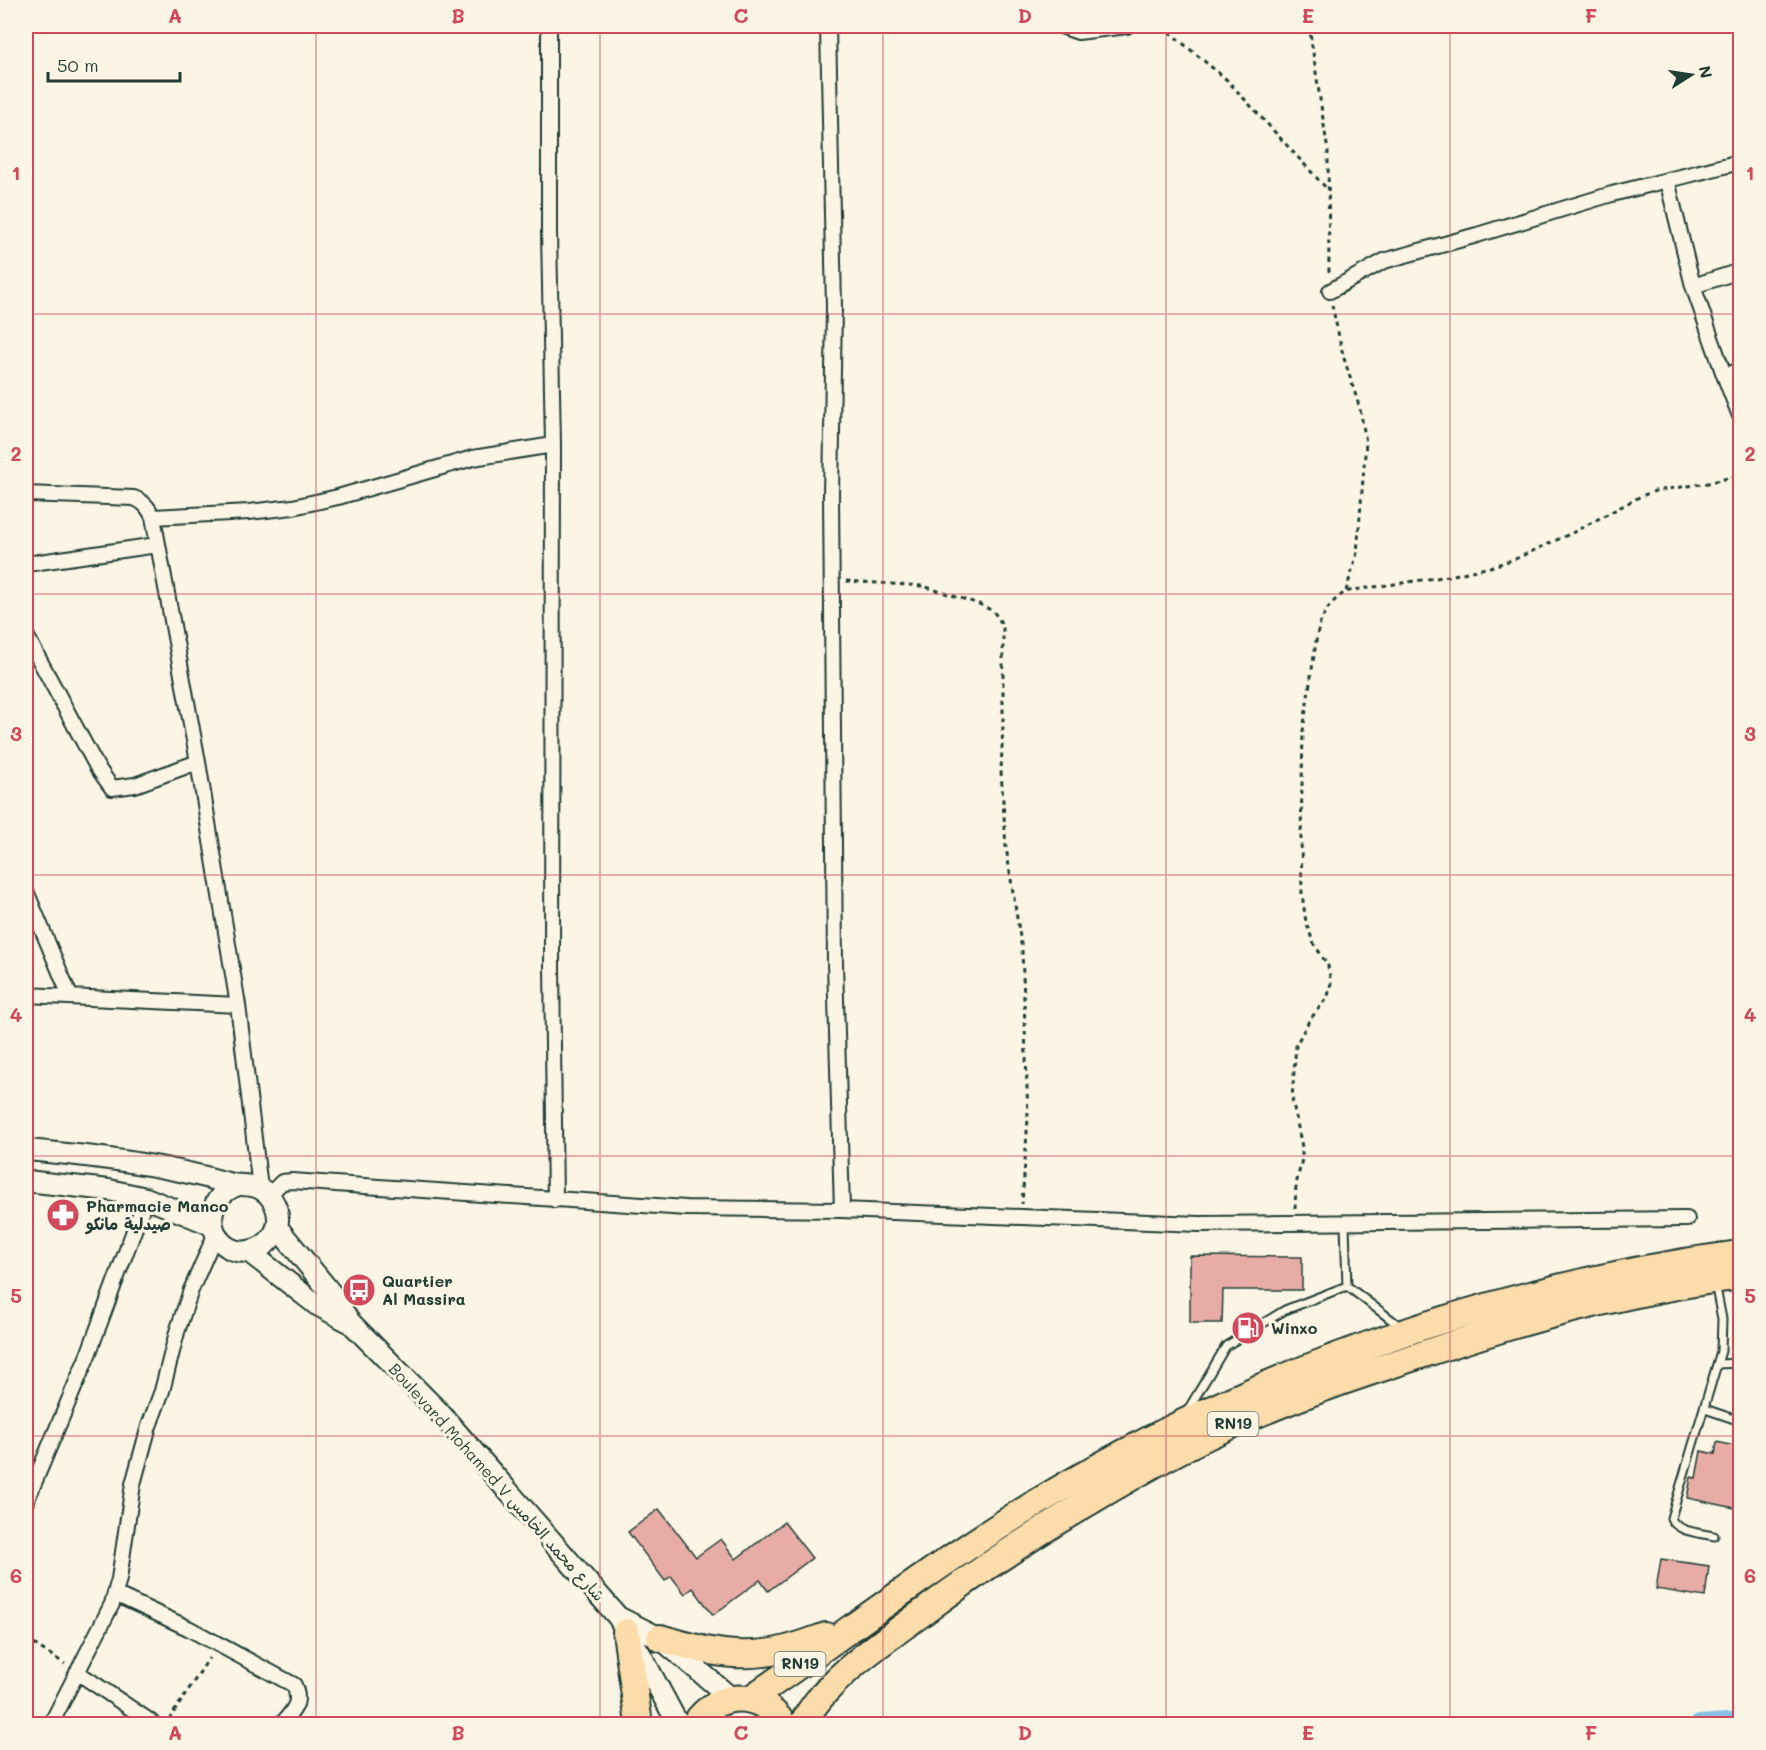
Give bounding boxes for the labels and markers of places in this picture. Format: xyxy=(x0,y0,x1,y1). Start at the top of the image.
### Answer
place label: Pharmacie Manco صيدلية مانكو xyxy=(85,1195,229,1235)
pharmacy icon: Pharmacie Manco صيدلية مانكو xyxy=(45,1197,81,1233)
place label: Quartier Al Massira xyxy=(382,1270,466,1309)
bus stop icon: Quartier Al Massira xyxy=(341,1272,377,1308)
fuel station icon: Winxo xyxy=(1230,1310,1266,1346)
place label: Winxo xyxy=(1271,1317,1318,1338)

